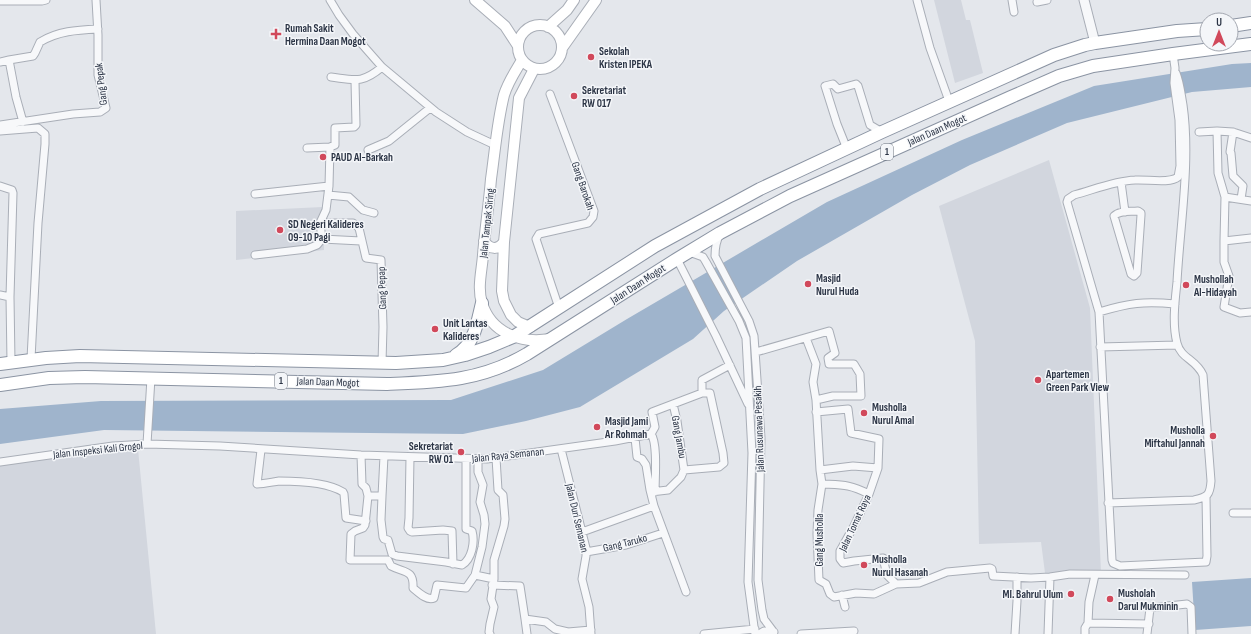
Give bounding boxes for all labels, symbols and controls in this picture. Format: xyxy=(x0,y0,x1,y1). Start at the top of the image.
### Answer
north arrow xyxy=(1199,12,1239,52)
text: U xyxy=(1216,16,1222,29)
place label: Rumah Sakit Hermina Daan Mogot xyxy=(285,22,366,48)
marker: Rumah Sakit Hermina Daan Mogot xyxy=(270,28,282,40)
place label: Sekolah Kristen IPEKA xyxy=(599,45,653,71)
marker: Sekolah Kristen IPEKA xyxy=(586,52,596,62)
street label: Gang Pepak xyxy=(92,61,110,106)
place label: Sekretariat RW 017 xyxy=(582,84,627,110)
marker: Sekretariat RW 017 xyxy=(569,91,579,101)
street label: Jalan Daan Mogot xyxy=(905,111,969,149)
road number: 1 xyxy=(881,144,893,160)
place label: PAUD Al-Barkah xyxy=(331,151,393,164)
marker: PAUD Al-Barkah xyxy=(318,152,328,162)
street label: Gang Barokah xyxy=(569,160,597,212)
street label: Jalan Tampak Siring xyxy=(477,187,497,260)
place label: SD Negeri Kalideres 09-10 Pagi xyxy=(288,218,364,244)
marker: SD Negeri Kalideres 09-10 Pagi xyxy=(275,225,285,235)
street label: Jalan Daan Mogot xyxy=(607,261,668,307)
street label: Gang Pepap xyxy=(375,266,389,310)
place label: Masjid Nurul Huda xyxy=(816,272,859,298)
place label: Mushollah Al-Hidayah xyxy=(1193,273,1237,299)
marker: Masjid Nurul Huda xyxy=(803,279,813,289)
marker: Mushollah Al-Hidayah xyxy=(1181,280,1191,290)
place label: Unit Lantas Kalideres xyxy=(443,317,487,343)
marker: Unit Lantas Kalideres xyxy=(430,324,440,334)
place label: Apartemen Green Park View xyxy=(1045,368,1109,394)
road number: 1 xyxy=(275,373,287,389)
street label: Jalan Daan Mogot xyxy=(295,374,360,390)
marker: Apartemen Green Park View xyxy=(1033,375,1043,385)
street label: Jalan Rusunawa Pesakih xyxy=(751,385,767,473)
place label: Musholla Nurul Amal xyxy=(872,401,914,427)
marker: Musholla Nurul Amal xyxy=(859,408,869,418)
place label: Masjid Jami Ar Rohmah xyxy=(604,415,648,441)
street label: Gang Jambu xyxy=(669,415,689,460)
marker: Masjid Jami Ar Rohmah xyxy=(592,422,602,432)
place label: Musholla Miftahul Jannah xyxy=(1144,424,1205,450)
marker: Musholla Miftahul Jannah xyxy=(1208,431,1218,441)
street label: Jalan Inspeksi Kali Grogol xyxy=(52,439,143,461)
place label: Sekretariat RW 01 xyxy=(409,440,454,466)
street label: Jalan Raya Semanan xyxy=(470,445,545,465)
marker: Sekretariat RW 01 xyxy=(456,447,466,457)
street label: Jalan Duri Semanan xyxy=(563,481,591,554)
street label: Jalan Tomat Raya xyxy=(836,492,874,554)
street label: Gang Musholla xyxy=(813,513,826,567)
street label: Gang Taruko xyxy=(602,531,649,555)
place label: Musholla Nurul Hasanah xyxy=(872,553,928,579)
marker: Musholla Nurul Hasanah xyxy=(859,560,869,570)
place label: Musholah Darul Mukminin xyxy=(1118,587,1178,613)
place label: MI. Bahrul Ulum xyxy=(1002,588,1063,601)
marker: MI. Bahrul Ulum xyxy=(1066,589,1076,599)
marker: Musholah Darul Mukminin xyxy=(1105,594,1115,604)

